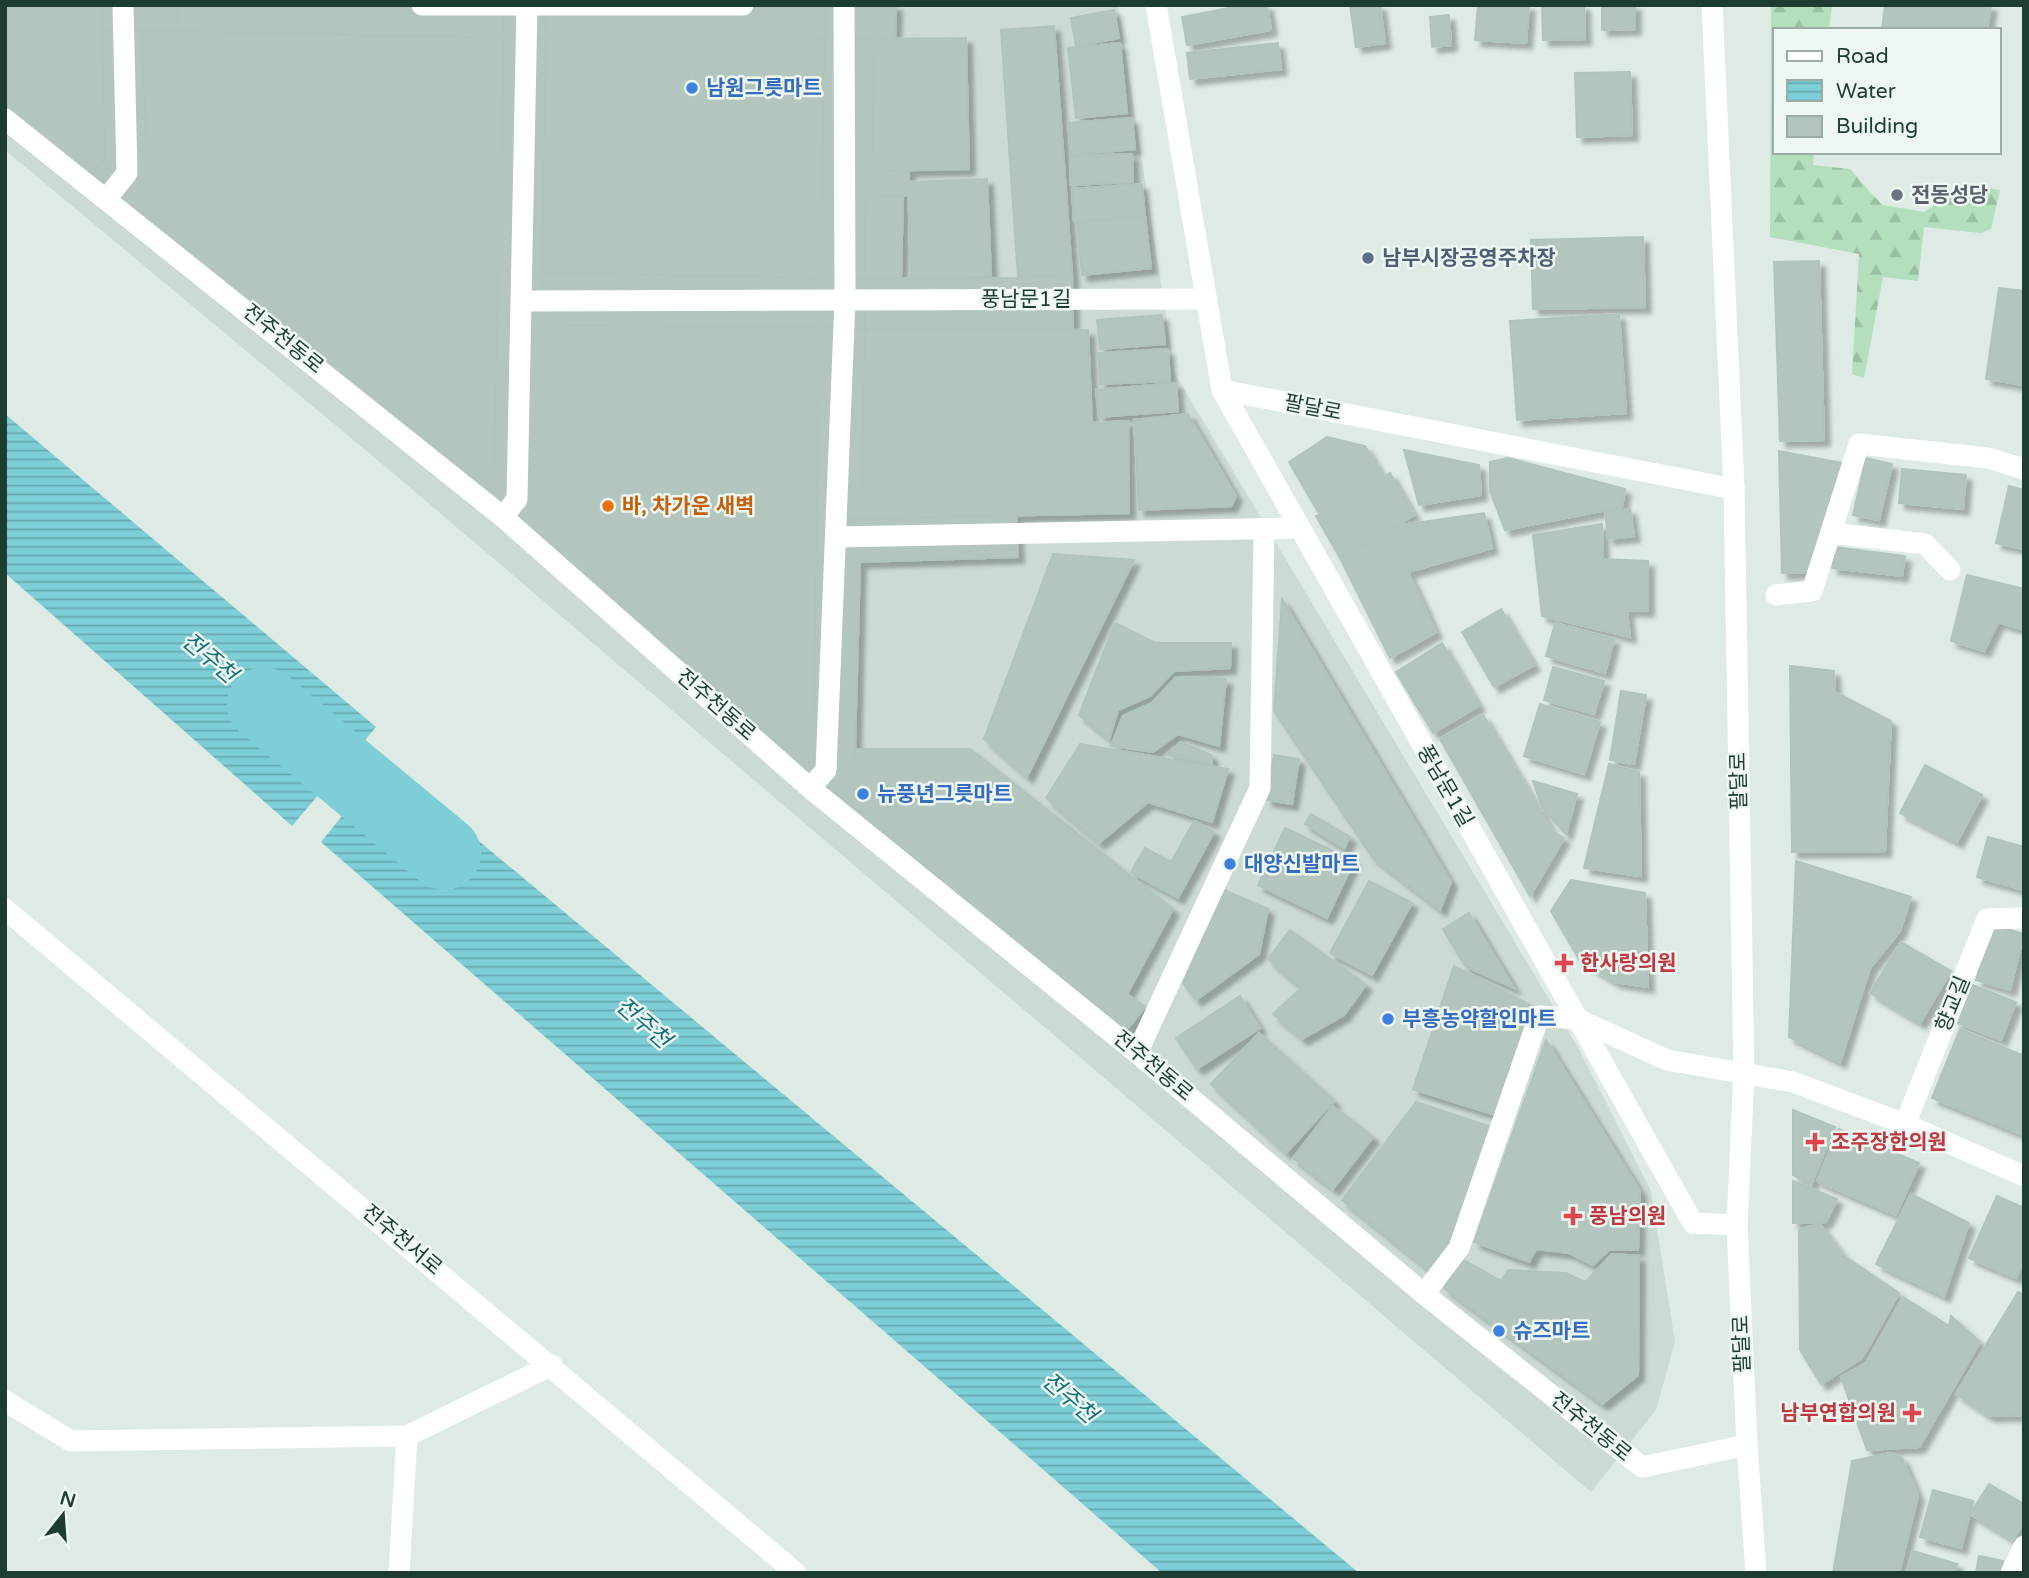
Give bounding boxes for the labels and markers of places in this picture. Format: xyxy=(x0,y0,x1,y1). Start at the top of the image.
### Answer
place label: 남원그릇마트 xyxy=(706,76,822,101)
marker: 남원그릇마트 xyxy=(684,80,700,96)
place label: 전동성당 xyxy=(1911,183,1988,208)
marker: 전동성당 xyxy=(1889,187,1905,203)
place label: 남부시장공영주차장 xyxy=(1382,246,1556,271)
marker: 남부시장공영주차장 xyxy=(1360,250,1376,266)
place label: 바, 차가운 새벽 xyxy=(622,494,754,519)
marker: 바, 차가운 새벽 xyxy=(600,498,616,514)
place label: 뉴풍년그릇마트 xyxy=(877,782,1012,807)
marker: 뉴풍년그릇마트 xyxy=(855,786,871,802)
place label: 대양신발마트 xyxy=(1244,852,1360,877)
marker: 대양신발마트 xyxy=(1222,856,1238,872)
place label: 한사랑의원 xyxy=(1580,951,1677,976)
marker: 한사랑의원 xyxy=(1554,953,1574,973)
place label: 부흥농약할인마트 xyxy=(1402,1007,1557,1032)
marker: 부흥농약할인마트 xyxy=(1380,1011,1396,1027)
place label: 조주장한의원 xyxy=(1831,1130,1947,1155)
marker: 조주장한의원 xyxy=(1805,1132,1825,1152)
place label: 풍남의원 xyxy=(1589,1204,1666,1229)
marker: 풍남의원 xyxy=(1563,1206,1583,1226)
place label: 슈즈마트 xyxy=(1513,1319,1590,1344)
marker: 슈즈마트 xyxy=(1491,1323,1507,1339)
place label: 남부연합의원 xyxy=(1780,1401,1896,1426)
marker: 남부연합의원 xyxy=(1902,1403,1922,1423)

